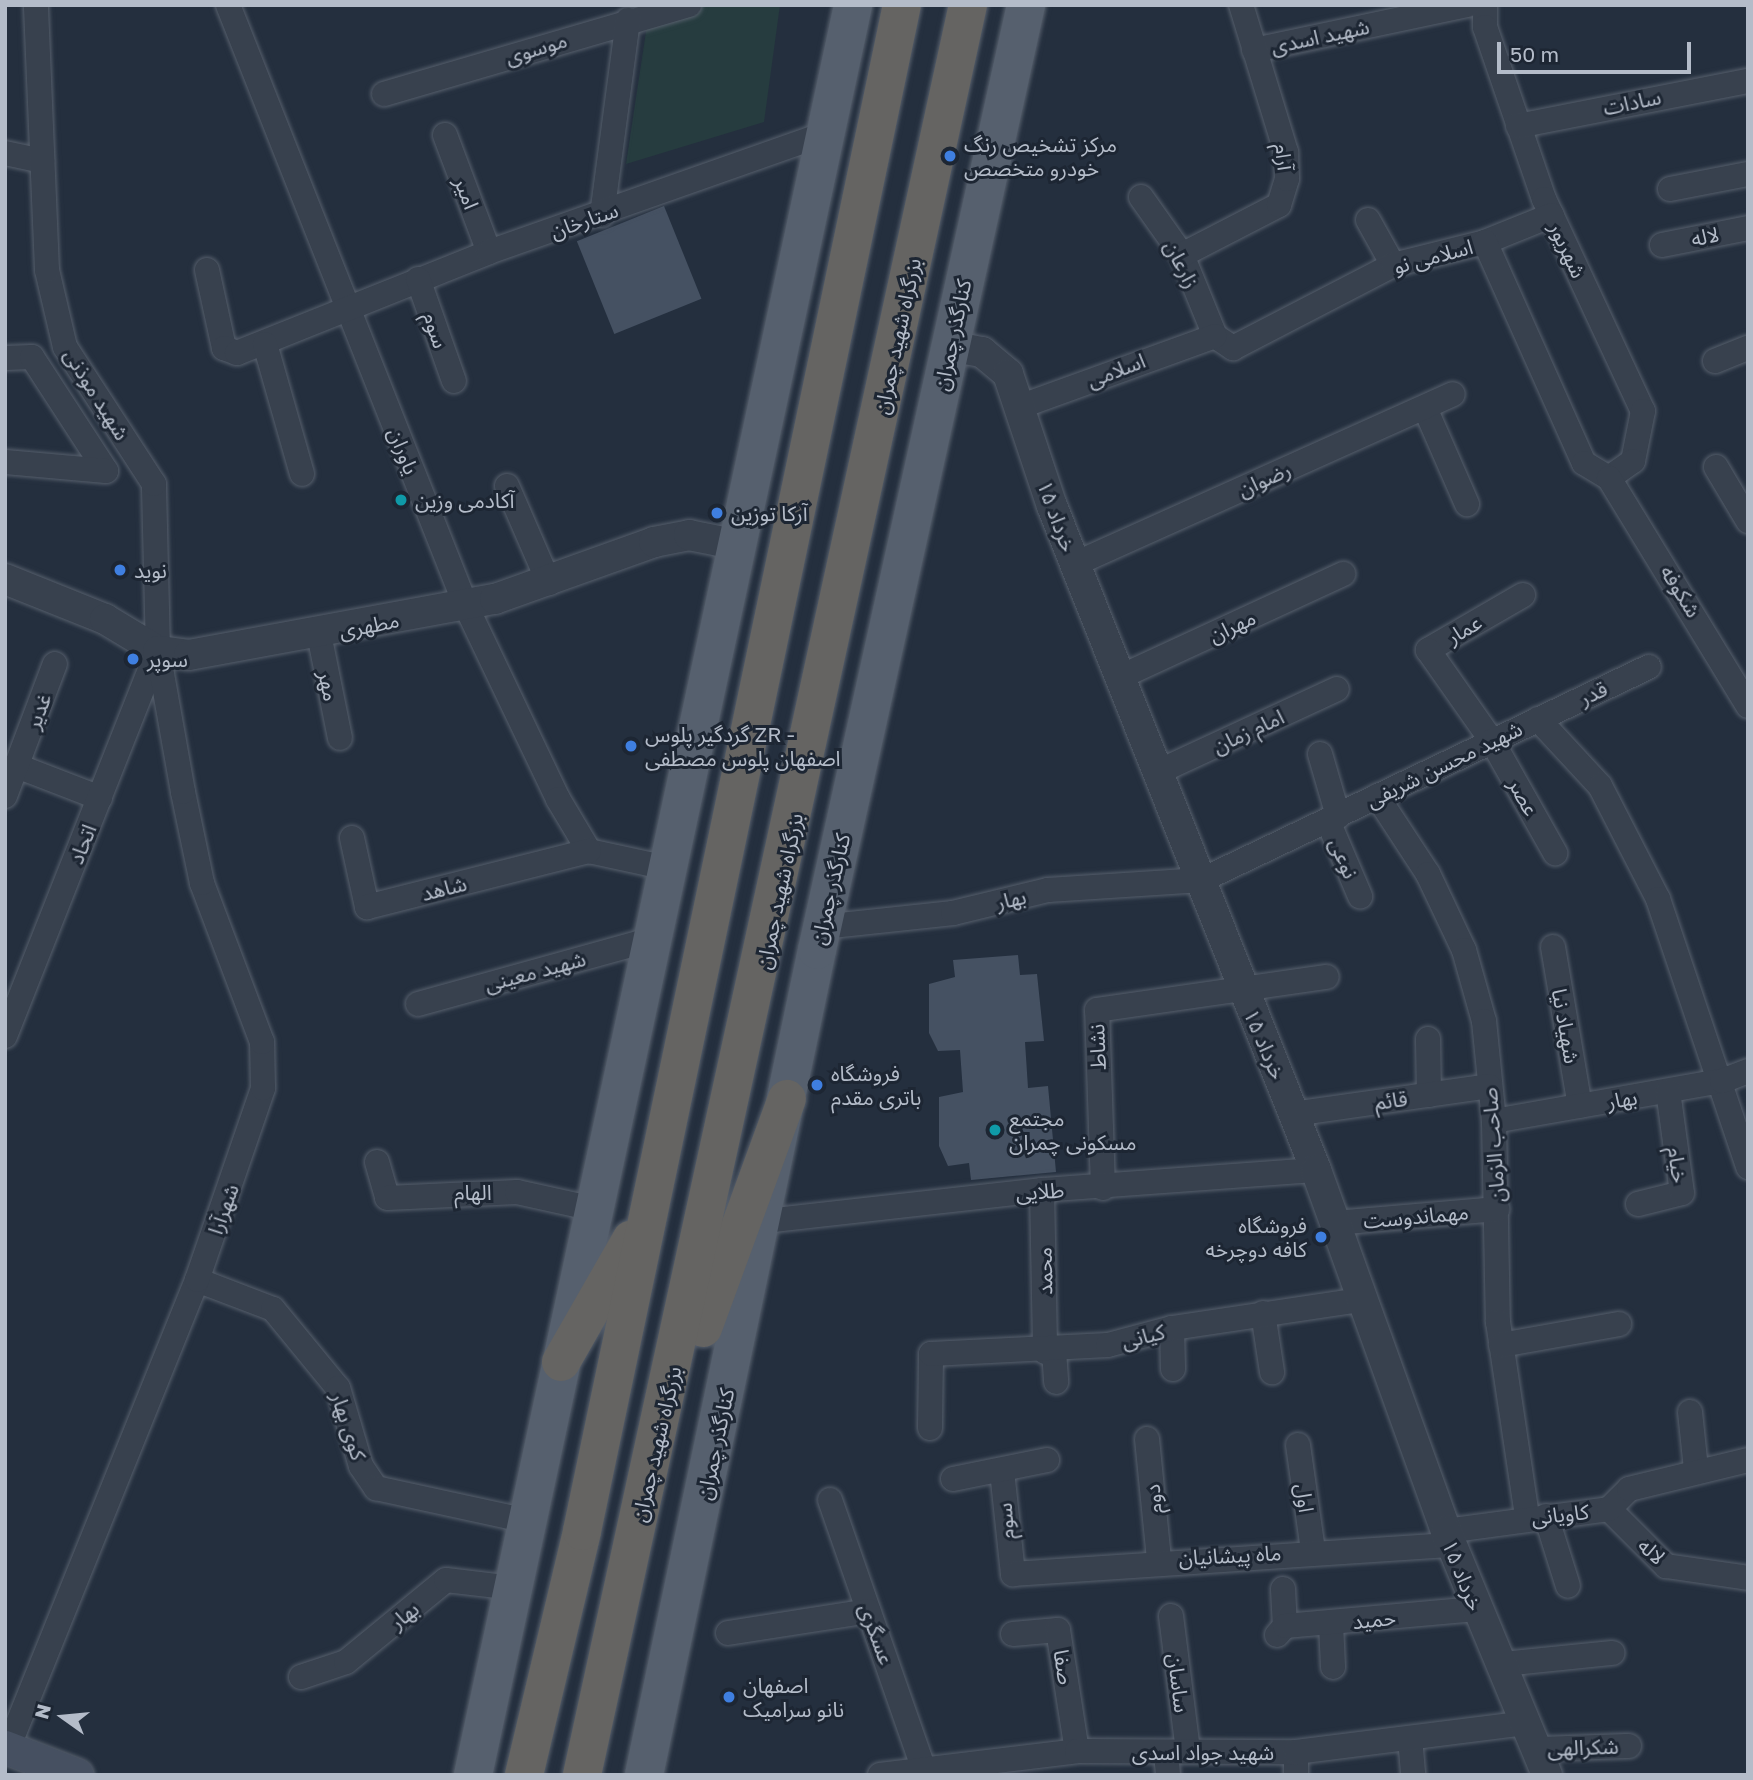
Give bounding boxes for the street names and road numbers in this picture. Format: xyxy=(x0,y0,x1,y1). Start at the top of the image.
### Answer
street label: شهید اسدی xyxy=(1268,13,1372,59)
street label: موسوی xyxy=(502,27,570,69)
street label: سادات xyxy=(1601,84,1663,120)
street label: آرام xyxy=(1270,142,1298,172)
street label: امیر xyxy=(449,173,485,213)
street label: ستارخان xyxy=(547,197,621,243)
street label: شهریور xyxy=(1544,218,1592,282)
street label: لاله xyxy=(1689,221,1721,251)
street label: اسلامی نو xyxy=(1390,233,1476,279)
street label: زارعان xyxy=(1159,236,1205,292)
street label: بزرگراه شهید چمران xyxy=(868,256,926,416)
street label: کنارگذر چمران xyxy=(928,277,976,393)
street label: سوم xyxy=(418,309,454,351)
street label: شهید موذنی xyxy=(59,343,135,445)
street label: اسلامی xyxy=(1083,347,1149,393)
street label: یاوران xyxy=(383,424,425,478)
street label: رضوان xyxy=(1234,456,1294,502)
street label: ۱۵ خرداد xyxy=(1032,477,1082,555)
street label: شکوفه xyxy=(1655,560,1707,622)
street label: مهران xyxy=(1205,604,1259,648)
street label: مطهری xyxy=(337,607,401,643)
street label: عمار xyxy=(1442,609,1486,649)
street label: مهر xyxy=(314,669,344,703)
street label: قدر xyxy=(1575,676,1611,710)
street label: غدیر xyxy=(20,690,56,732)
street label: امام زمان xyxy=(1208,704,1288,758)
street label: شهید محسن شریفی xyxy=(1362,715,1526,813)
street label: عصر xyxy=(1504,774,1544,820)
street label: بزرگراه شهید چمران xyxy=(750,811,808,971)
street label: اتحاد xyxy=(63,820,101,868)
street label: کنارگذر چمران xyxy=(805,831,855,947)
street label: نوعی xyxy=(1324,834,1364,882)
street label: شاهد xyxy=(419,870,469,906)
street label: بهار xyxy=(993,883,1029,915)
street label: شهید معینی xyxy=(482,945,588,997)
street label: شهیاد نیا xyxy=(1547,986,1585,1066)
street label: ۱۵ خرداد xyxy=(1239,1005,1291,1083)
street label: نشاط xyxy=(1084,1023,1110,1071)
street label: بهار xyxy=(1605,1084,1639,1114)
street label: قائم xyxy=(1373,1085,1409,1115)
street label: صاحب الزمان xyxy=(1476,1087,1510,1203)
street label: خیام xyxy=(1663,1145,1693,1185)
street label: طلایی xyxy=(1015,1177,1065,1205)
street label: الهام xyxy=(454,1179,492,1205)
street label: شهرآرا xyxy=(202,1180,244,1238)
street label: مهماندوست xyxy=(1362,1199,1470,1233)
street label: محمد xyxy=(1031,1247,1057,1295)
street label: کیانی xyxy=(1119,1318,1167,1354)
street label: بزرگراه شهید چمران xyxy=(626,1364,686,1524)
street label: کنارگذر چمران xyxy=(691,1386,739,1502)
street label: کوی بهار xyxy=(326,1389,372,1463)
street label: اول xyxy=(1291,1482,1319,1514)
street label: دوم xyxy=(1139,1483,1167,1515)
street label: کاویانی xyxy=(1530,1498,1590,1530)
street label: سوم xyxy=(991,1502,1019,1540)
street label: لاله xyxy=(1633,1532,1671,1570)
street label: ۱۵ خرداد xyxy=(1437,1536,1489,1614)
street label: ماه پیشانیان xyxy=(1178,1540,1282,1570)
street label: بهار xyxy=(384,1596,424,1634)
street label: عسگری xyxy=(854,1600,900,1668)
street label: حمید xyxy=(1351,1604,1397,1634)
street label: صفا xyxy=(1049,1648,1079,1686)
street label: ساسان xyxy=(1163,1652,1195,1714)
street label: شکرالهی xyxy=(1547,1733,1619,1761)
street label: شهید جواد اسدی xyxy=(1132,1739,1274,1765)

